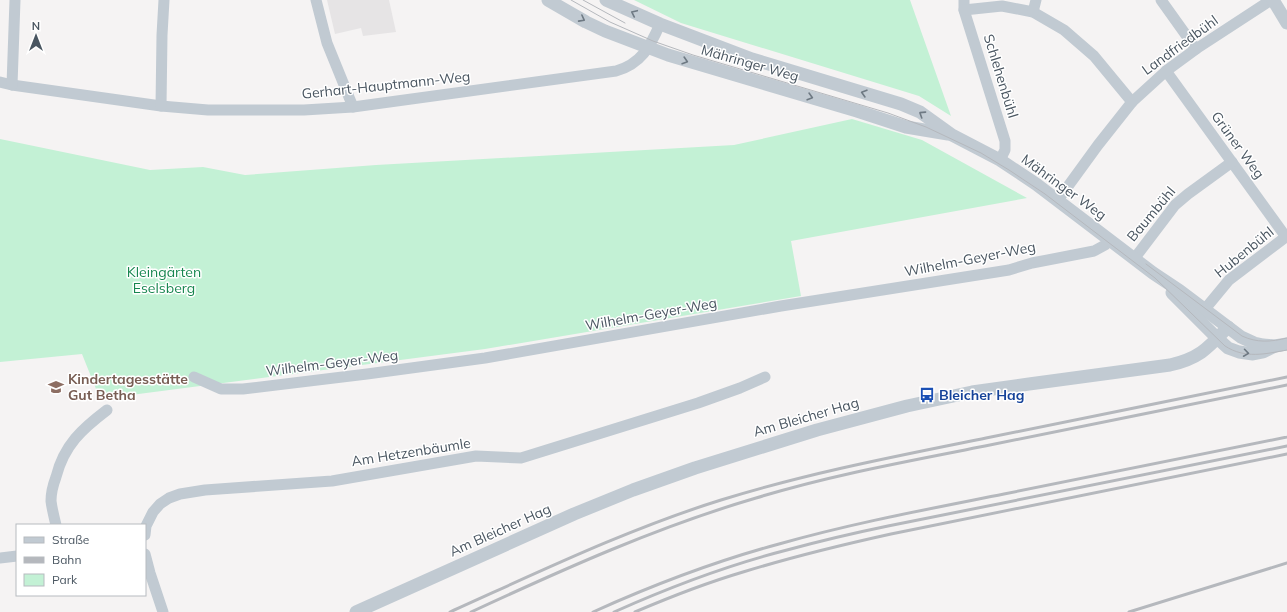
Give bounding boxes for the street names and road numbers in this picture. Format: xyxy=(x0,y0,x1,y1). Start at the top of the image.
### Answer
street label: Landfriedbühl xyxy=(1138,11,1222,79)
street label: Schlehenbühl xyxy=(980,32,1022,120)
street label: Mähringer Weg xyxy=(699,40,801,86)
street label: Gerhart-Hauptmann-Weg xyxy=(301,67,471,103)
street label: Grüner Weg xyxy=(1208,108,1268,182)
street label: Mähringer Weg xyxy=(1018,150,1110,224)
street label: Baumbühl xyxy=(1123,183,1179,245)
street label: Hubenbühl xyxy=(1211,223,1277,281)
street label: Wilhelm-Geyer-Weg xyxy=(903,237,1037,281)
street label: Wilhelm-Geyer-Weg xyxy=(584,294,718,334)
street label: Wilhelm-Geyer-Weg xyxy=(265,346,399,380)
street label: Am Bleicher Hag xyxy=(751,393,861,441)
street label: Am Hetzenbäumle xyxy=(350,434,472,470)
street label: Am Bleicher Hag xyxy=(447,500,553,560)

